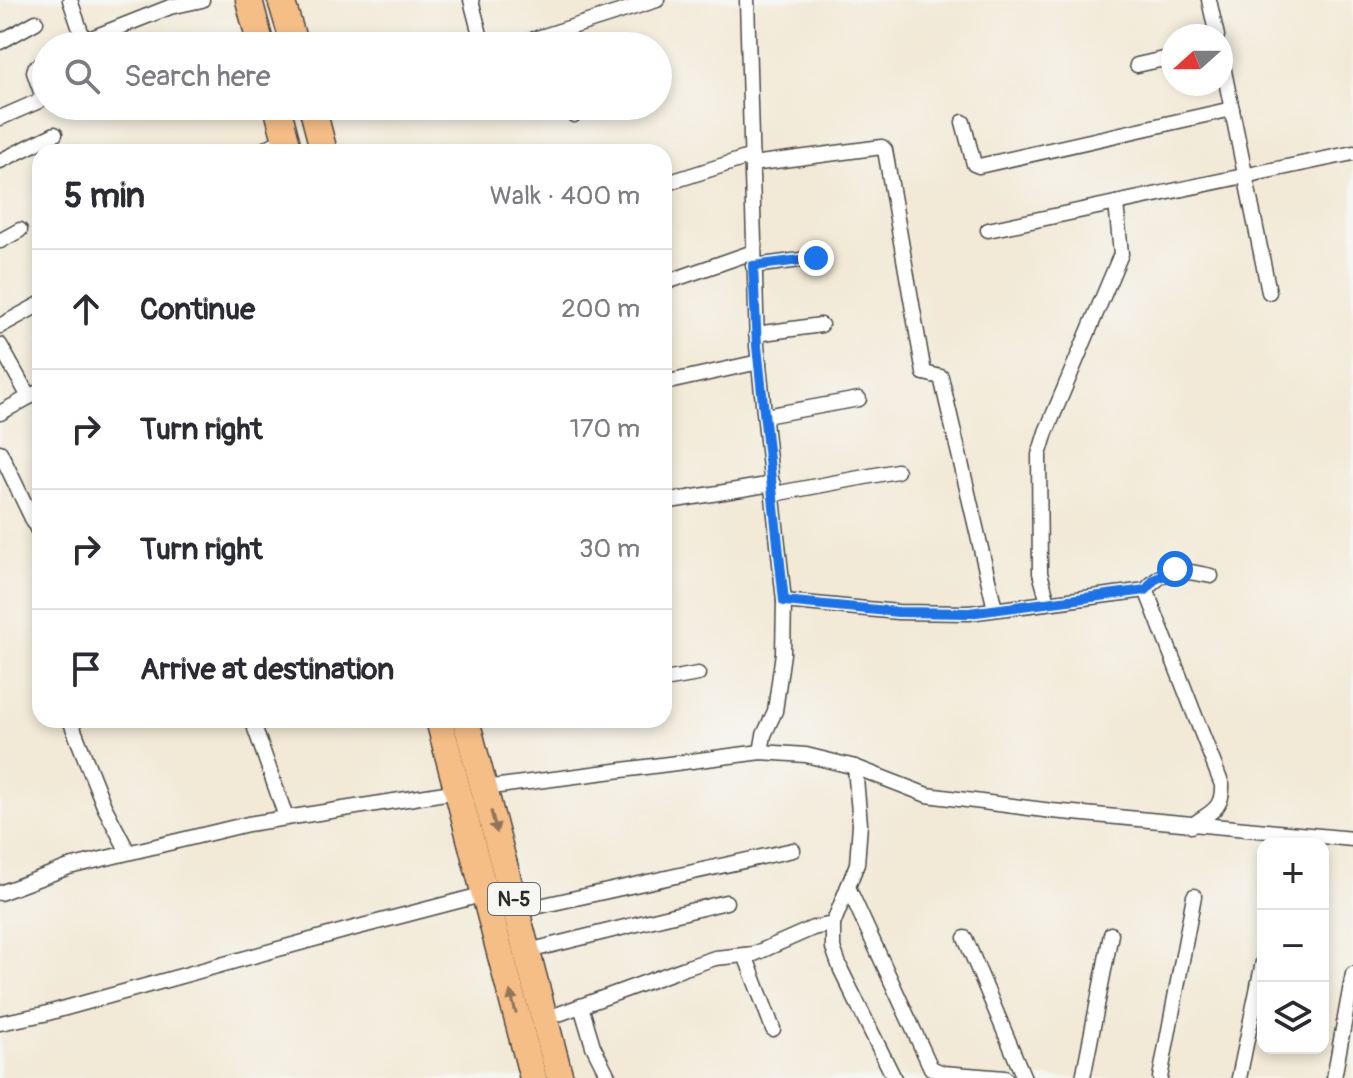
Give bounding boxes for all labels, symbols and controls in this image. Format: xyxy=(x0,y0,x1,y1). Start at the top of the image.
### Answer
north arrow xyxy=(1161,24,1233,96)
search box xyxy=(32,32,672,120)
icon: search xyxy=(60,54,104,98)
text: Search here xyxy=(124,58,271,95)
text: 5 min xyxy=(64,175,145,218)
text: Walk · 400 m xyxy=(490,180,640,212)
route end xyxy=(798,240,834,276)
icon: ahead xyxy=(64,287,108,331)
text: Continue xyxy=(140,291,255,328)
text: 200 m xyxy=(561,293,640,325)
icon: right xyxy=(64,407,108,451)
text: Turn right xyxy=(140,411,263,448)
text: 170 m xyxy=(570,413,640,445)
icon: right xyxy=(64,527,108,571)
text: Turn right xyxy=(140,531,263,568)
text: 30 m xyxy=(579,533,640,565)
route start xyxy=(1157,551,1193,587)
icon: arrive xyxy=(64,647,108,691)
text: Arrive at destination xyxy=(140,651,394,688)
one-way arrow xyxy=(488,810,500,835)
map controls xyxy=(1257,838,1329,1054)
button: + xyxy=(1257,838,1329,910)
road number: N-5 xyxy=(488,883,540,915)
button: − xyxy=(1257,910,1329,982)
button: layers xyxy=(1257,982,1329,1054)
one-way arrow xyxy=(507,990,519,1015)

